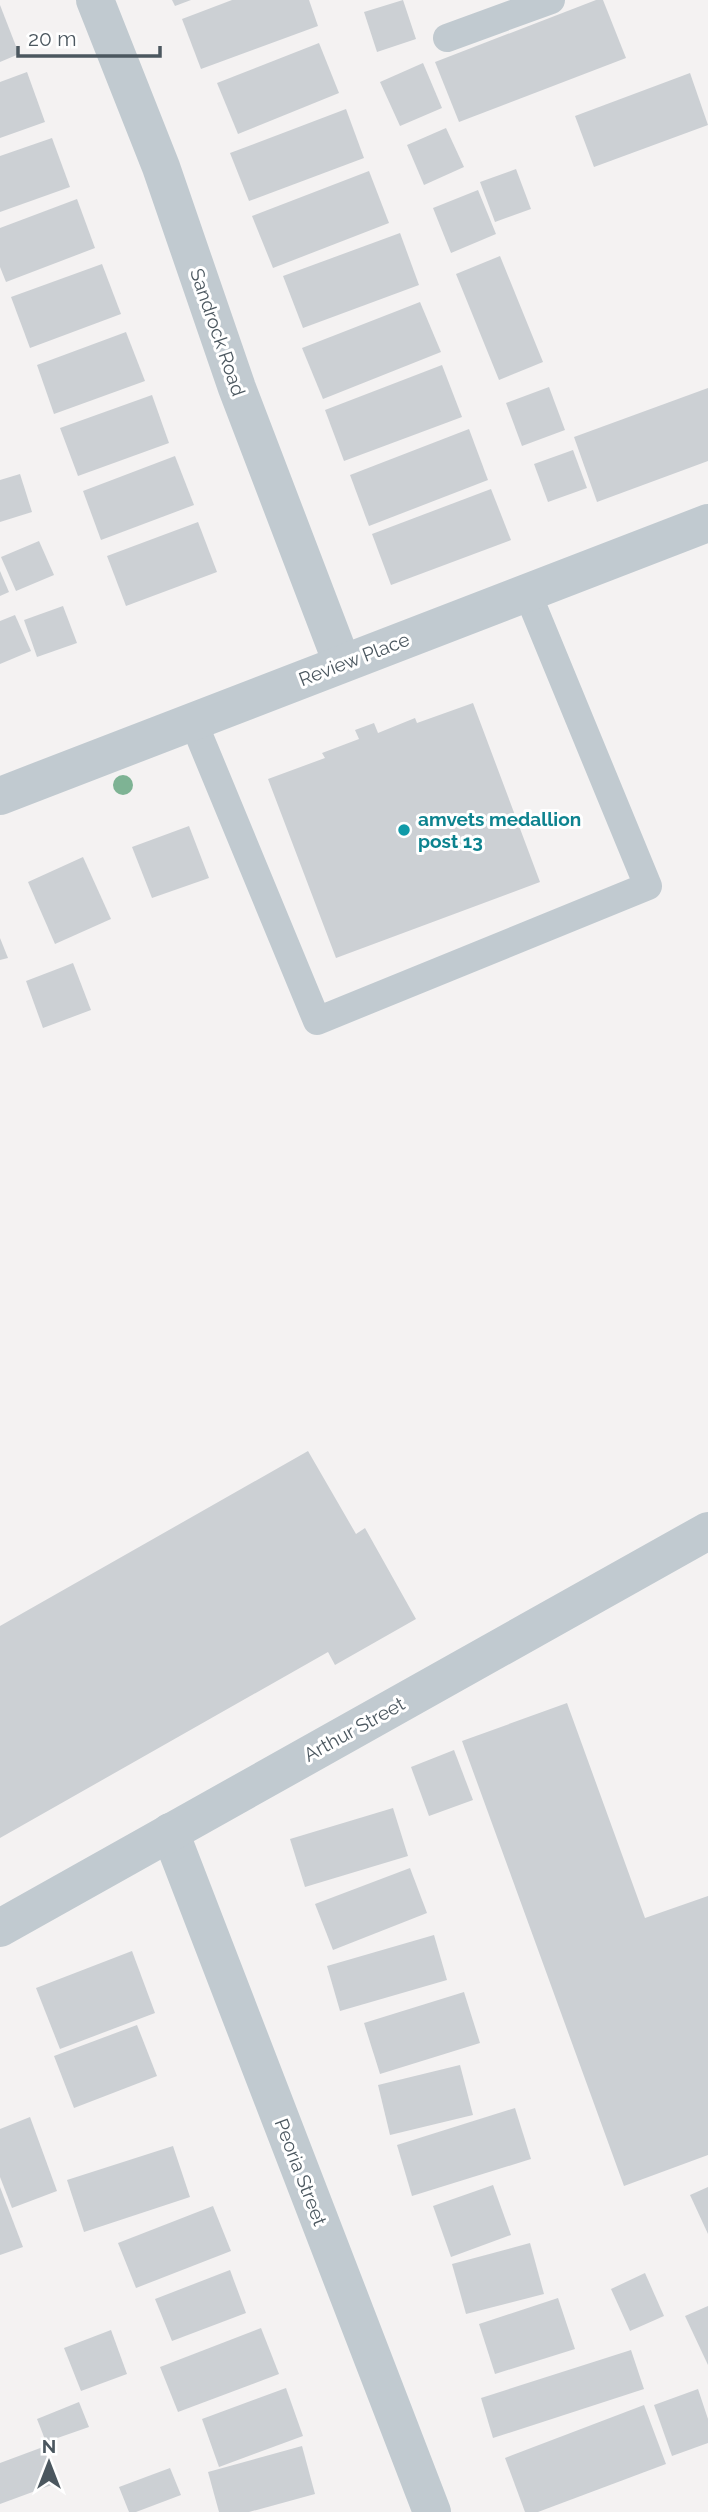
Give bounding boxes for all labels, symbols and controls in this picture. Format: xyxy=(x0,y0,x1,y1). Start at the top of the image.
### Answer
scale bar xyxy=(18,14,159,58)
text: 20 m xyxy=(28,26,76,51)
street label: Sandrock Road xyxy=(186,265,250,399)
street label: Review Place xyxy=(296,628,412,690)
place label: amvets medallion post 13 xyxy=(418,808,581,852)
marker: amvets medallion post 13 xyxy=(396,822,412,838)
street label: Arthur Street xyxy=(300,1692,409,1766)
street label: Peoria Street xyxy=(271,2115,332,2229)
north arrow xyxy=(14,2428,84,2498)
text: N xyxy=(42,2435,56,2457)

